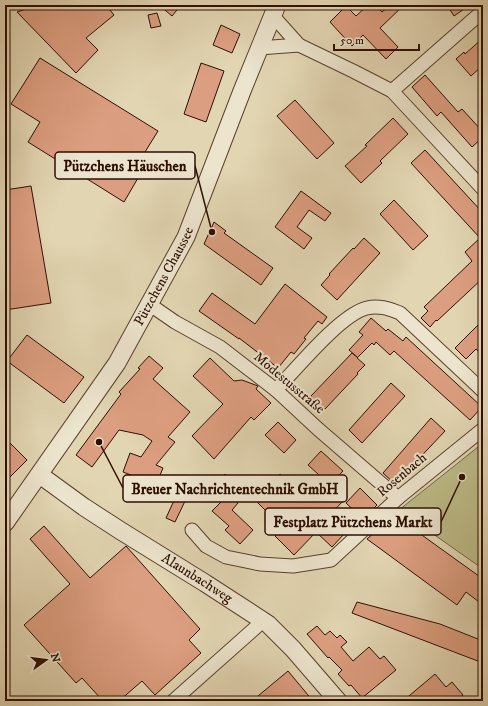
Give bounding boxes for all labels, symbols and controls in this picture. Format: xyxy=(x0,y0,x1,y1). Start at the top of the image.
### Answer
scale bar xyxy=(334,26,419,52)
text: 50 m xyxy=(340,33,364,48)
callout: Pützchens Häuschen xyxy=(55,152,195,179)
text: Pützchens Häuschen xyxy=(63,157,187,176)
street label: Pützchens Chaussee xyxy=(130,224,198,329)
street label: Modestusstraße xyxy=(250,348,328,418)
street label: Rosenbach xyxy=(373,448,431,501)
callout: Breuer Nachrichtentechnik GmbH xyxy=(123,475,347,502)
text: Breuer Nachrichtentechnik GmbH xyxy=(131,480,339,499)
callout: Festplatz Pützchens Markt xyxy=(265,508,441,535)
text: Festplatz Pützchens Markt xyxy=(273,513,433,532)
street label: Alaunbachweg xyxy=(158,549,236,608)
north arrow xyxy=(26,640,66,680)
text: N xyxy=(47,652,63,664)

